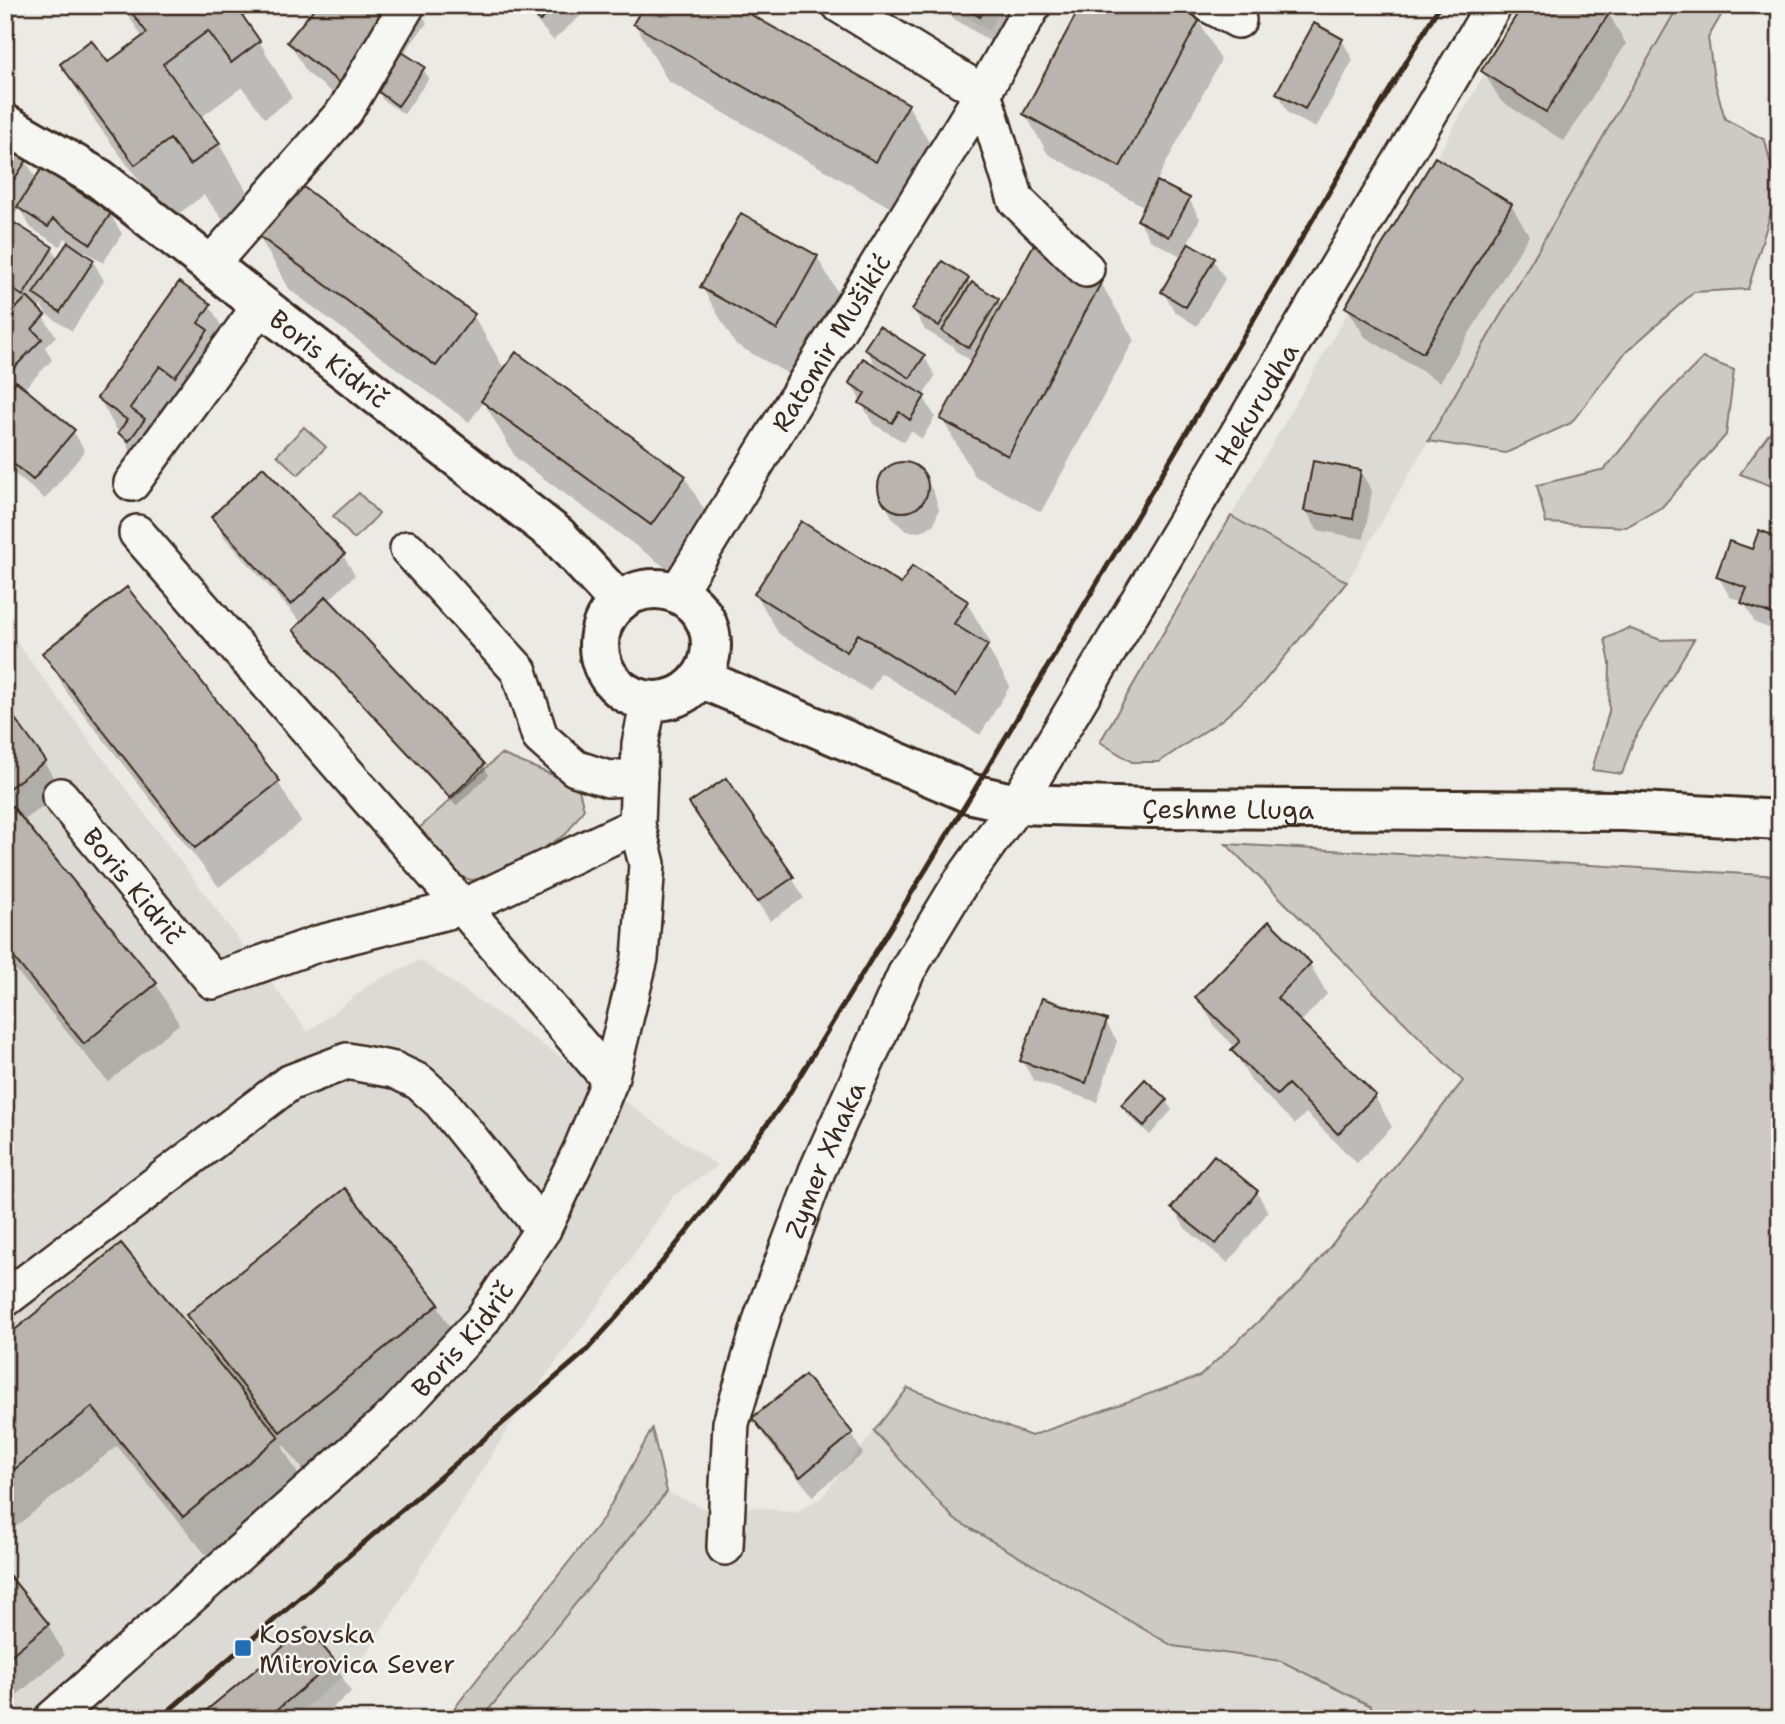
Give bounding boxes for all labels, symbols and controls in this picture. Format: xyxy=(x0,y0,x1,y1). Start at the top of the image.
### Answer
street label: Ratomir Mušikić xyxy=(763,247,898,438)
street label: Boris Kidrič xyxy=(263,301,396,416)
street label: Hekurudha xyxy=(1206,336,1306,472)
street label: Çeshme Lluga xyxy=(1142,790,1314,827)
street label: Boris Kidrič xyxy=(75,820,193,951)
street label: Zymer Xhaka xyxy=(776,1076,873,1243)
street label: Boris Kidrič xyxy=(403,1274,521,1404)
place label: Kosovska Mitrovica Sever xyxy=(259,1616,455,1681)
marker: Kosovska Mitrovica Sever xyxy=(233,1638,253,1658)

